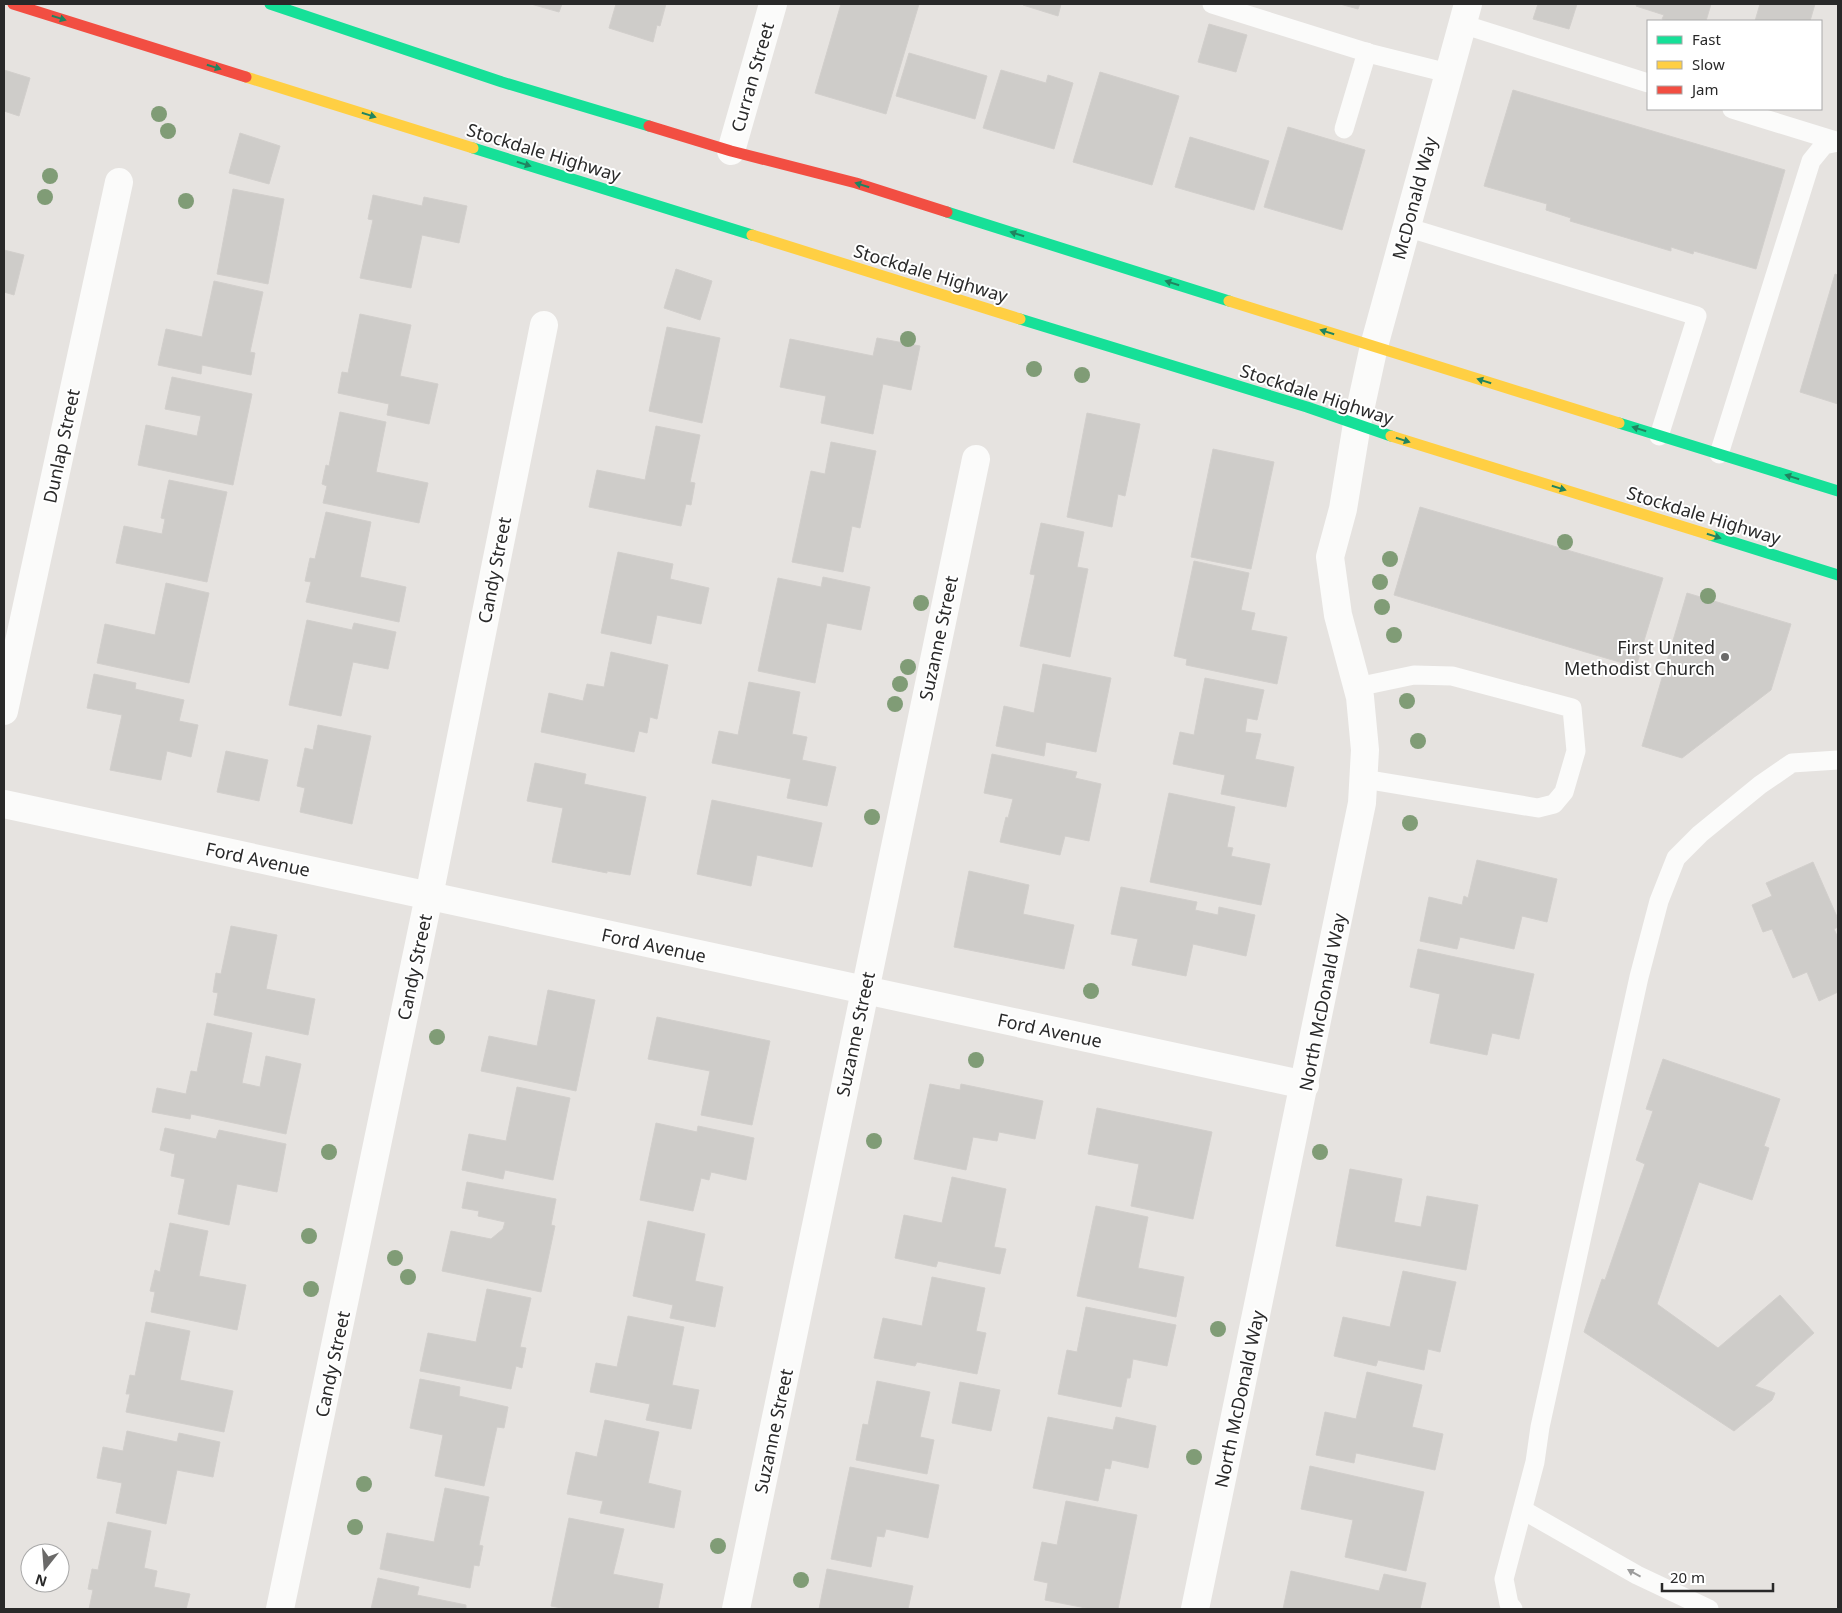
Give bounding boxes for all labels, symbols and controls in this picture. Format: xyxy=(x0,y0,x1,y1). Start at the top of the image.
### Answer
one-way arrow xyxy=(52,15,67,23)
street label: Curran Street xyxy=(725,19,779,135)
legend xyxy=(1647,20,1822,110)
text: Fast xyxy=(1692,29,1721,49)
text: Slow xyxy=(1692,54,1725,74)
one-way arrow xyxy=(207,64,222,71)
text: Jam xyxy=(1690,79,1719,99)
one-way arrow xyxy=(362,112,377,120)
street label: Stockdale Highway xyxy=(464,117,625,187)
street label: McDonald Way xyxy=(1386,133,1442,262)
one-way arrow xyxy=(517,161,532,168)
one-way arrow xyxy=(855,181,870,188)
one-way arrow xyxy=(1009,230,1024,238)
street label: Stockdale Highway xyxy=(851,238,1012,308)
one-way arrow xyxy=(1164,279,1179,287)
one-way arrow xyxy=(1319,328,1334,336)
street label: Stockdale Highway xyxy=(1237,358,1397,430)
one-way arrow xyxy=(1476,376,1491,384)
street label: Dunlap Street xyxy=(37,386,85,505)
one-way arrow xyxy=(1631,425,1646,433)
one-way arrow xyxy=(1396,436,1411,444)
one-way arrow xyxy=(1784,472,1799,480)
street label: Stockdale Highway xyxy=(1624,480,1785,550)
one-way arrow xyxy=(1551,485,1566,492)
street label: Candy Street xyxy=(472,514,516,625)
one-way arrow xyxy=(1706,533,1721,541)
street label: Suzanne Street xyxy=(913,573,963,703)
place label: First United Methodist Church xyxy=(1564,635,1715,680)
marker: First United Methodist Church xyxy=(1719,651,1731,663)
street label: Ford Avenue xyxy=(204,836,312,882)
street label: North McDonald Way xyxy=(1293,910,1351,1093)
street label: Candy Street xyxy=(391,911,437,1022)
street label: Ford Avenue xyxy=(600,922,708,968)
street label: Suzanne Street xyxy=(830,969,880,1099)
street label: Ford Avenue xyxy=(996,1007,1104,1053)
street label: North McDonald Way xyxy=(1208,1307,1270,1490)
street label: Candy Street xyxy=(309,1308,355,1419)
street label: Suzanne Street xyxy=(748,1366,798,1496)
north arrow xyxy=(20,1543,70,1593)
scale bar xyxy=(1662,1560,1773,1592)
text: 20 m xyxy=(1670,1567,1705,1587)
one-way arrow xyxy=(1627,1569,1641,1577)
text: N xyxy=(33,1570,49,1592)

